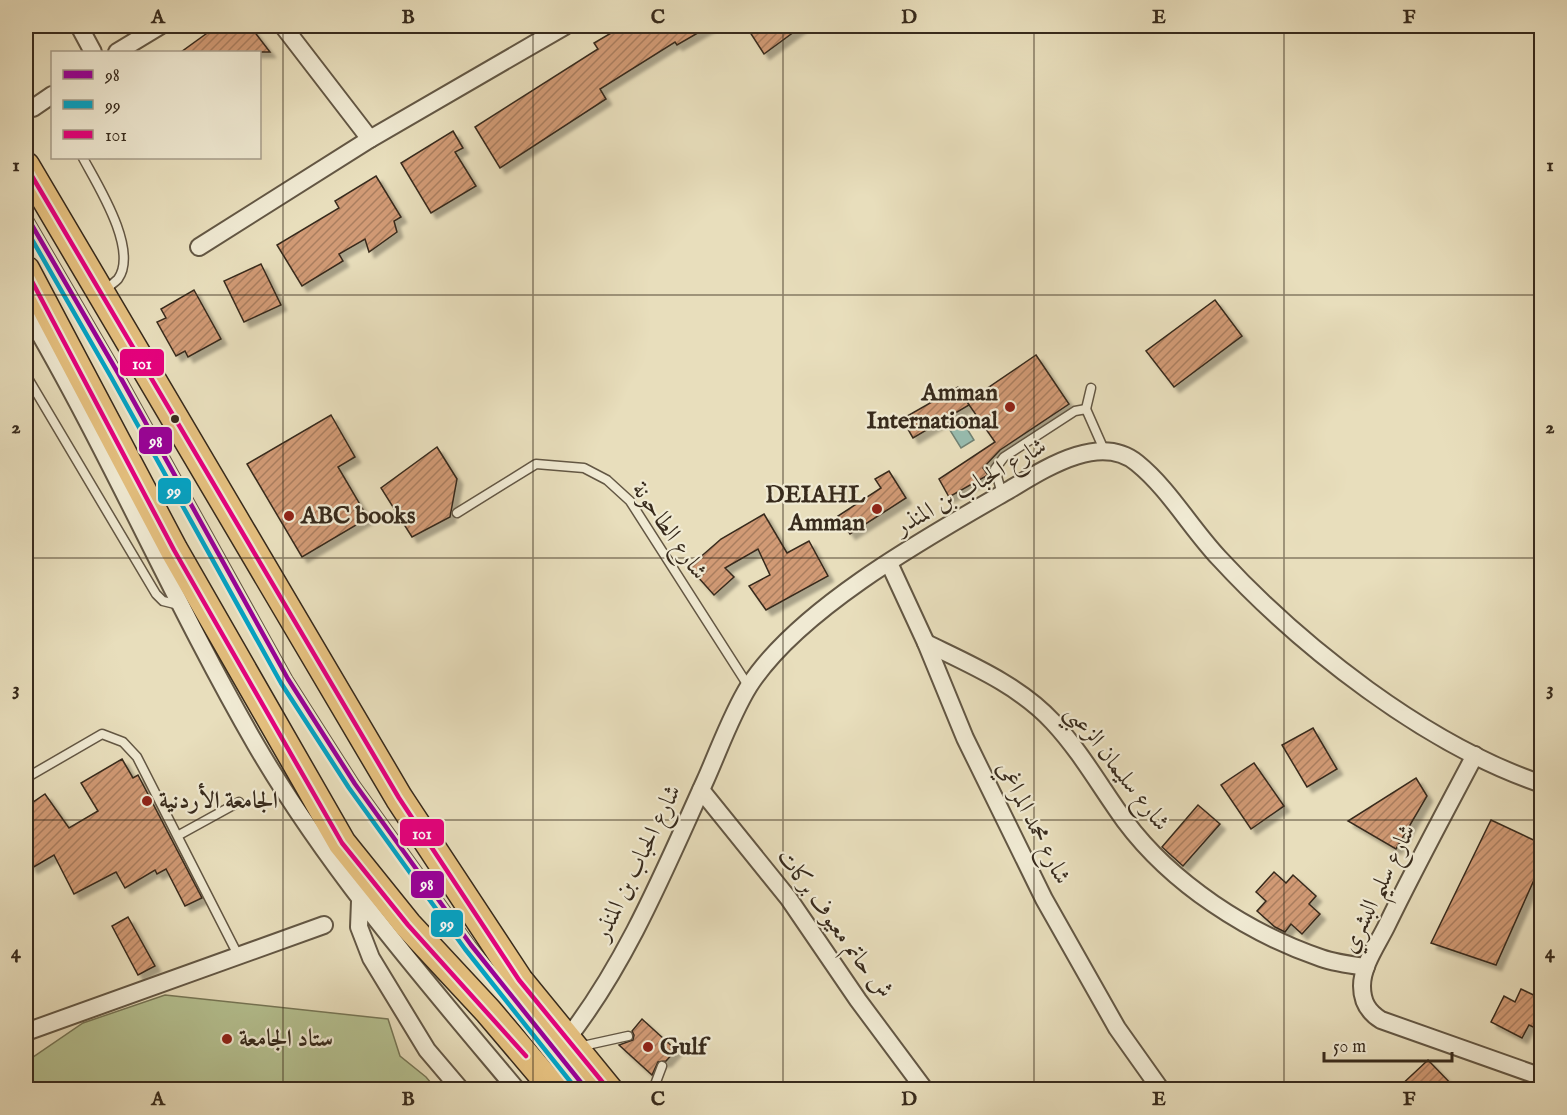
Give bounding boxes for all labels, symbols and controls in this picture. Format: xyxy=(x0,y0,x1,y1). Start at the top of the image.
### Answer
text: A xyxy=(150,5,166,30)
text: B xyxy=(401,5,415,30)
text: C xyxy=(651,5,665,30)
text: D xyxy=(901,5,917,30)
text: E xyxy=(1152,5,1166,30)
text: F xyxy=(1403,5,1416,30)
legend xyxy=(51,51,261,159)
text: 98 xyxy=(104,65,120,88)
text: 99 xyxy=(104,95,121,118)
text: 101 xyxy=(105,125,127,148)
text: 1 xyxy=(12,153,20,178)
text: 1 xyxy=(1546,153,1554,178)
line badge: 101 xyxy=(119,348,165,377)
text: 101 xyxy=(132,355,152,375)
place label: Amman International xyxy=(867,378,998,437)
marker: Amman International xyxy=(1003,400,1017,414)
unlabelled marker xyxy=(169,413,181,425)
text: 2 xyxy=(11,415,21,440)
text: 2 xyxy=(1545,415,1555,440)
line badge: 98 xyxy=(138,426,173,455)
street label: شارع الحباب بن المنذر xyxy=(888,431,1054,546)
text: 98 xyxy=(148,433,163,453)
street label: شارع الطاحونة xyxy=(622,476,714,588)
line badge: 99 xyxy=(157,477,192,505)
place label: DEIAHL Amman xyxy=(765,480,866,539)
text: 99 xyxy=(166,483,181,503)
place label: ABC books xyxy=(300,501,416,532)
marker: DEIAHL Amman xyxy=(870,502,884,516)
marker: ABC books xyxy=(282,509,296,523)
text: 3 xyxy=(12,677,20,702)
text: 3 xyxy=(1546,677,1554,702)
street label: شارع سليمان الزعبي xyxy=(1054,698,1176,841)
street label: شارع محمد المراغي xyxy=(986,756,1077,891)
street label: شارع الحباب بن المنذر xyxy=(586,780,692,949)
place label: الجامعة الأردنية xyxy=(159,782,278,817)
marker: الجامعة الأردنية xyxy=(140,794,154,808)
line badge: 101 xyxy=(399,818,445,847)
street label: شارع سليم البشري xyxy=(1334,819,1430,962)
text: 101 xyxy=(412,825,432,845)
street label: ش حاتم معيوف بركات xyxy=(766,843,899,1008)
line badge: 98 xyxy=(410,870,445,899)
text: 98 xyxy=(419,876,434,896)
line badge: 99 xyxy=(430,909,464,938)
text: 99 xyxy=(439,916,454,936)
text: 4 xyxy=(11,940,22,965)
text: 4 xyxy=(1545,940,1556,965)
place label: ستاد الجامعة xyxy=(239,1024,333,1055)
scale bar xyxy=(1324,1025,1452,1063)
marker: ستاد الجامعة xyxy=(220,1032,234,1046)
place label: Gulf xyxy=(660,1032,711,1063)
text: 50 m xyxy=(1333,1036,1366,1059)
marker: Gulf xyxy=(641,1040,655,1054)
text: A xyxy=(150,1087,166,1112)
text: B xyxy=(401,1087,415,1112)
text: C xyxy=(651,1087,665,1112)
text: D xyxy=(901,1087,917,1112)
text: E xyxy=(1152,1087,1166,1112)
text: F xyxy=(1403,1087,1416,1112)

